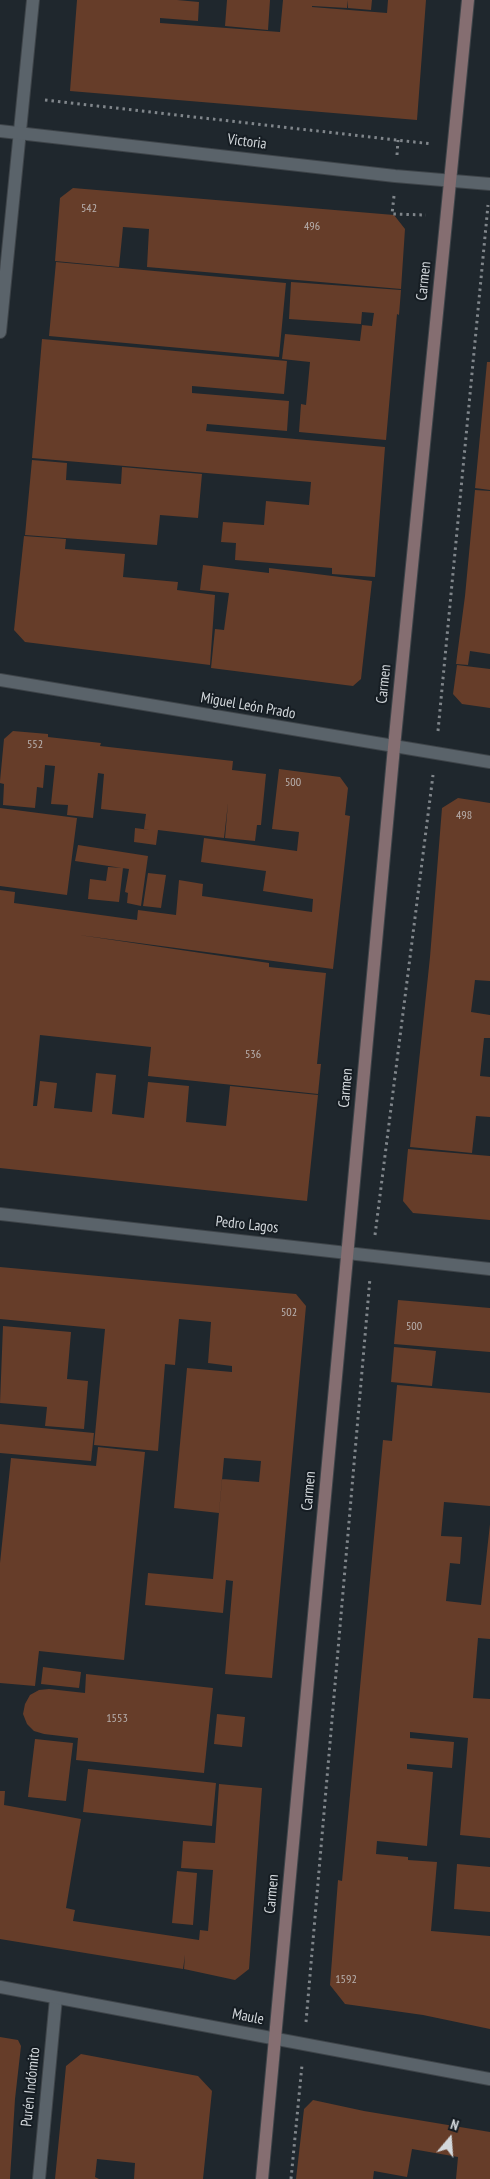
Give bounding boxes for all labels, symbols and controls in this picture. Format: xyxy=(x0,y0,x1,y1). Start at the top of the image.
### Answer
street label: Victoria xyxy=(226,131,268,153)
house number: 542 xyxy=(81,202,97,216)
house number: 496 xyxy=(304,220,320,234)
street label: Carmen xyxy=(413,261,435,301)
street label: Carmen xyxy=(373,664,395,704)
street label: Miguel León Prado xyxy=(199,689,297,723)
house number: 552 xyxy=(27,738,43,752)
house number: 500 xyxy=(285,776,301,790)
house number: 498 xyxy=(456,809,472,823)
house number: 536 xyxy=(245,1048,261,1062)
street label: Carmen xyxy=(335,1068,357,1108)
street label: Pedro Lagos xyxy=(215,1213,279,1237)
house number: 502 xyxy=(281,1306,297,1320)
house number: 500 xyxy=(406,1320,422,1334)
street label: Carmen xyxy=(298,1471,320,1511)
house number: 1553 xyxy=(106,1712,128,1726)
street label: Carmen xyxy=(261,1874,283,1914)
house number: 1592 xyxy=(335,1973,357,1987)
street label: Maule xyxy=(231,2005,265,2029)
street label: Purén Indómito xyxy=(18,2047,44,2127)
north arrow xyxy=(425,2114,475,2164)
text: N xyxy=(448,2115,461,2134)

